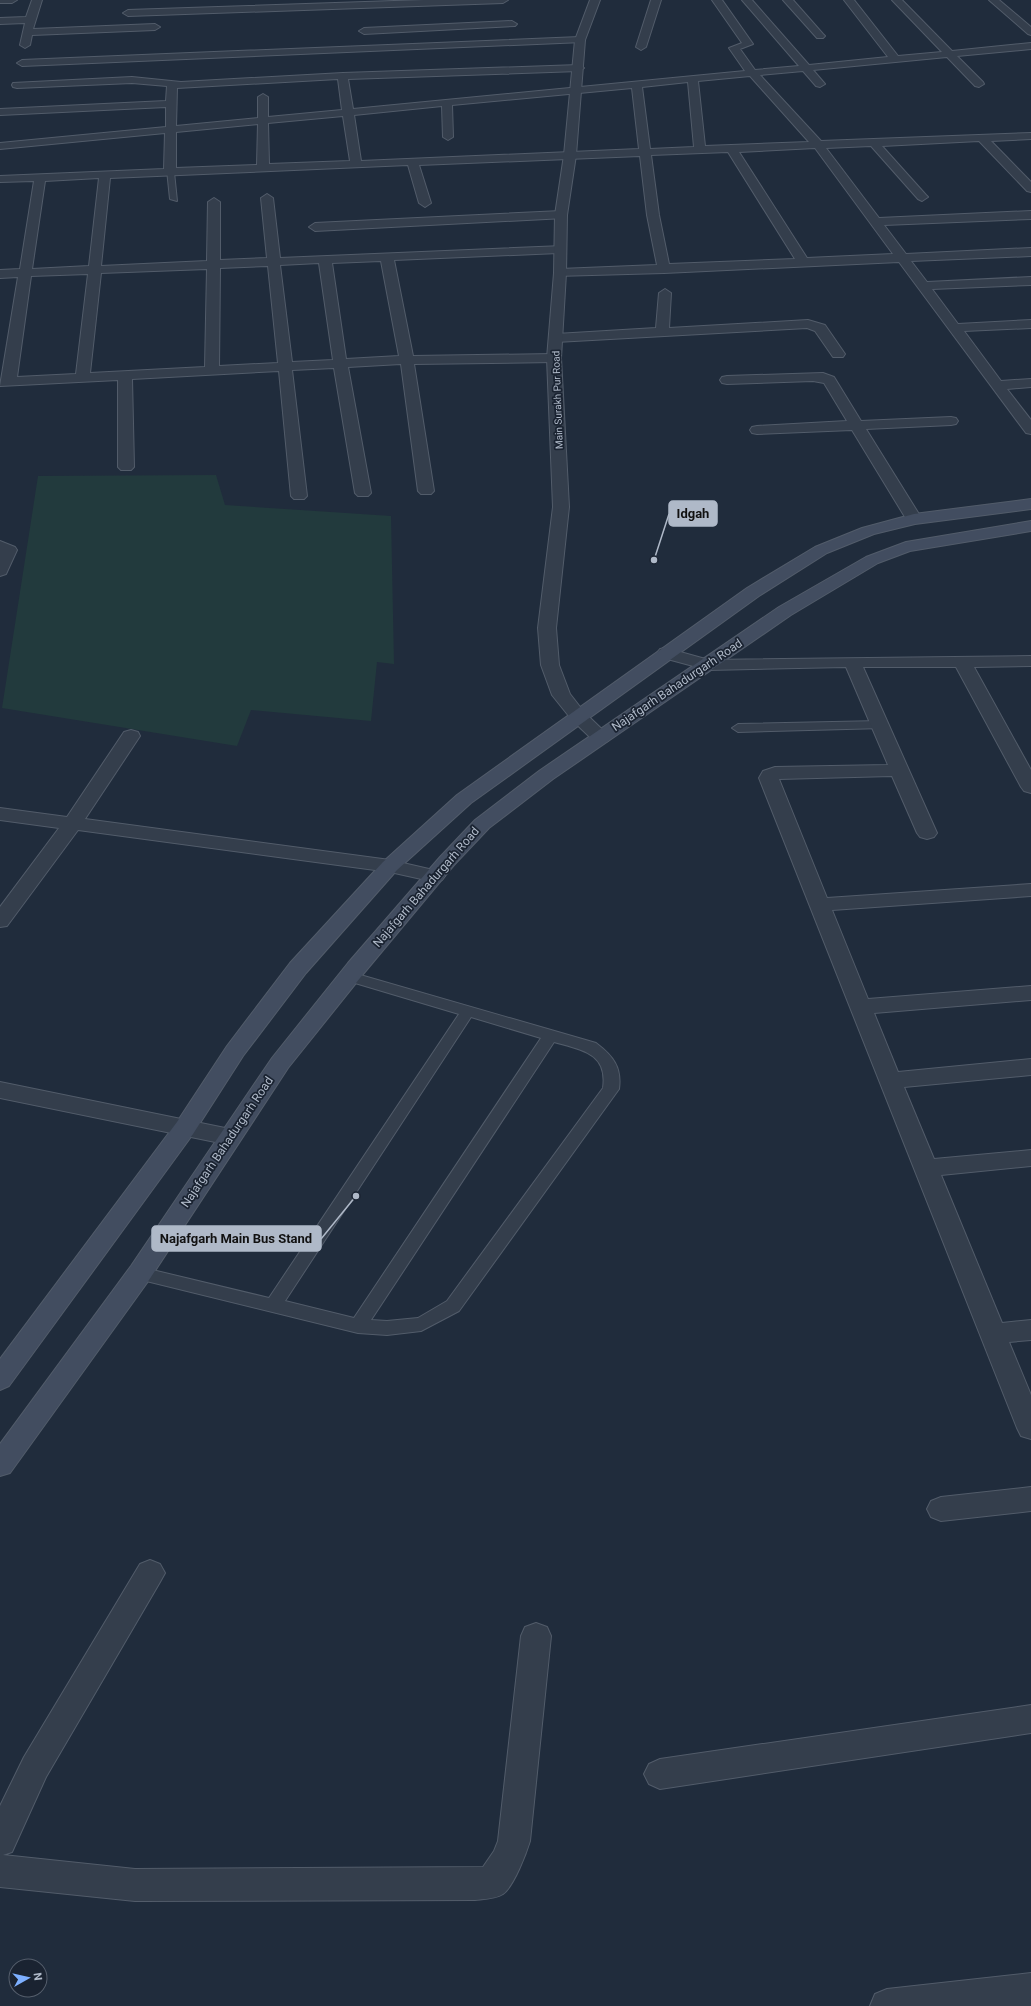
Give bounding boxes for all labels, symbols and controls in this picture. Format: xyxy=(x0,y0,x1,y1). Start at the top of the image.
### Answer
street label: Main Surakh Pur Road xyxy=(550,351,565,449)
callout: Idgah xyxy=(669,501,717,526)
text: Idgah xyxy=(677,506,709,521)
street label: Najafgarh Bahadurgarh Road xyxy=(609,636,745,734)
street label: Najafgarh Bahadurgarh Road xyxy=(370,824,482,950)
street label: Najafgarh Bahadurgarh Road xyxy=(178,1074,276,1210)
callout: Najafgarh Main Bus Stand xyxy=(152,1226,321,1251)
text: Najafgarh Main Bus Stand xyxy=(160,1231,312,1246)
north arrow xyxy=(8,1958,48,1998)
text: N xyxy=(30,1972,44,1982)

